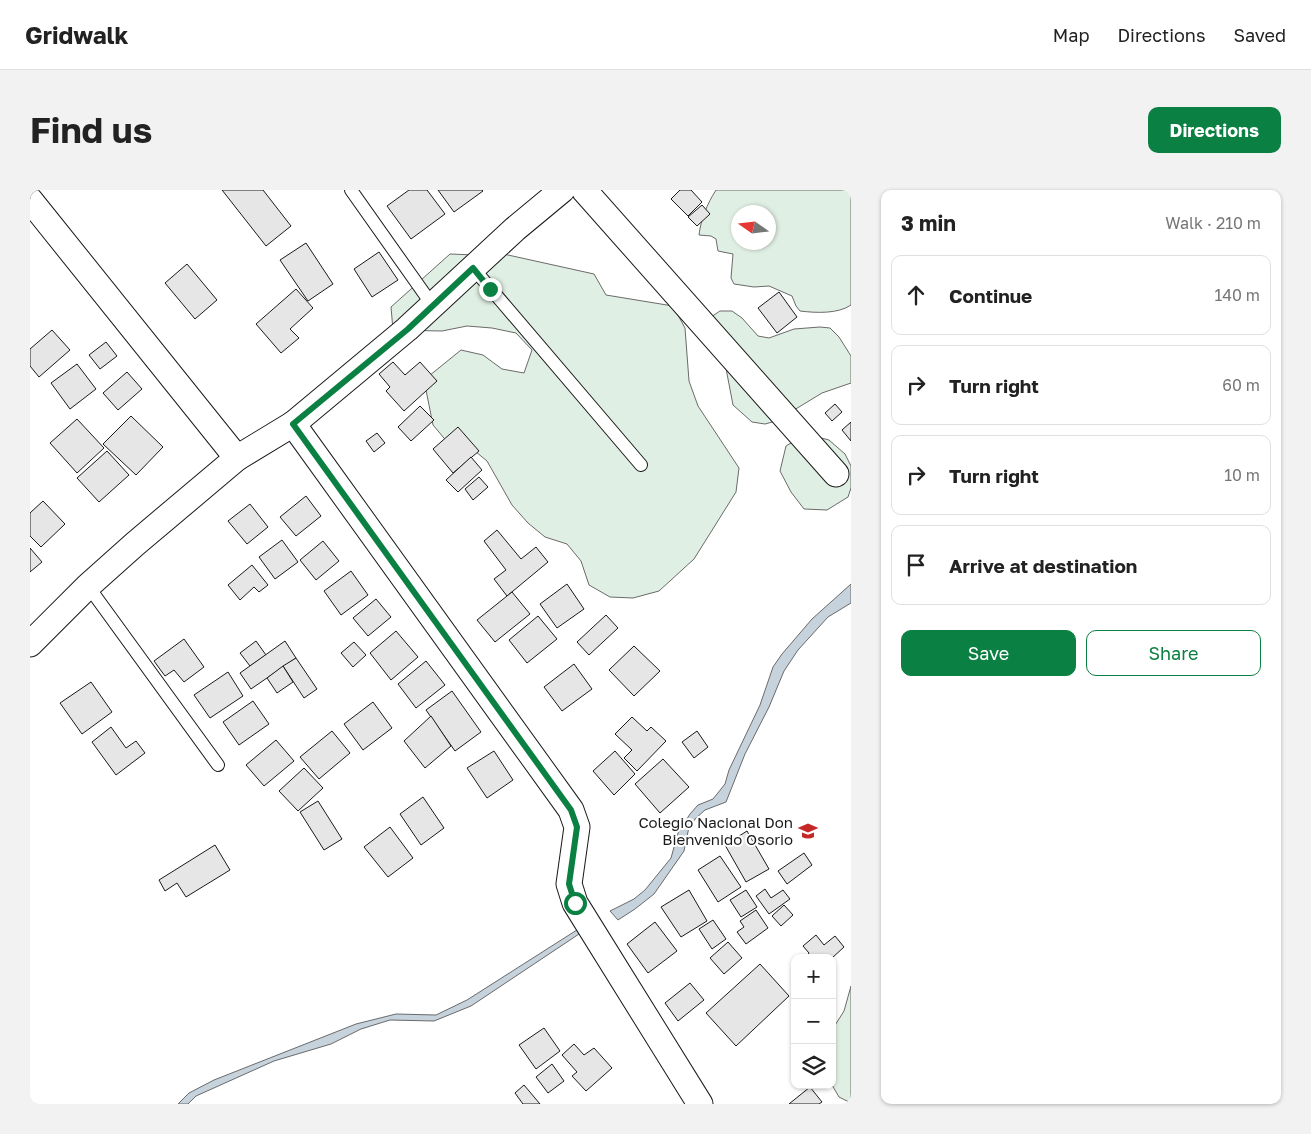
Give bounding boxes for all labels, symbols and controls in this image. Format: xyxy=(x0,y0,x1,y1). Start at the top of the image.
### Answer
text: Gridwalk xyxy=(25,20,129,49)
text: Map xyxy=(1053,24,1089,46)
text: Directions xyxy=(1117,24,1205,46)
text: Saved xyxy=(1233,24,1286,46)
button: Directions xyxy=(1148,107,1281,153)
text: Find us xyxy=(30,109,152,151)
north arrow xyxy=(731,205,776,250)
text: 3 min xyxy=(901,210,956,236)
text: Walk · 210 m xyxy=(1165,213,1261,233)
route end xyxy=(479,278,502,301)
icon: ahead xyxy=(902,281,930,309)
text: Continue xyxy=(949,284,1032,307)
text: 140 m xyxy=(1214,285,1260,305)
icon: right xyxy=(902,371,930,399)
text: Turn right xyxy=(949,374,1039,397)
text: 60 m xyxy=(1222,375,1260,395)
icon: right xyxy=(902,461,930,489)
text: Turn right xyxy=(949,464,1039,487)
text: 10 m xyxy=(1224,465,1260,485)
icon: arrive xyxy=(902,551,930,579)
text: Arrive at destination xyxy=(949,554,1137,577)
button: Save xyxy=(901,630,1076,676)
button: Share xyxy=(1086,630,1261,676)
place label: Colegio Nacional Don Bienvenido Osorio xyxy=(638,813,793,848)
school or university icon: Colegio Nacional Don Bienvenido Osorio xyxy=(797,820,819,842)
route start xyxy=(564,892,587,915)
map controls xyxy=(791,954,836,1089)
button: + xyxy=(791,954,836,999)
button: − xyxy=(791,999,836,1044)
button: layers xyxy=(791,1044,836,1089)

